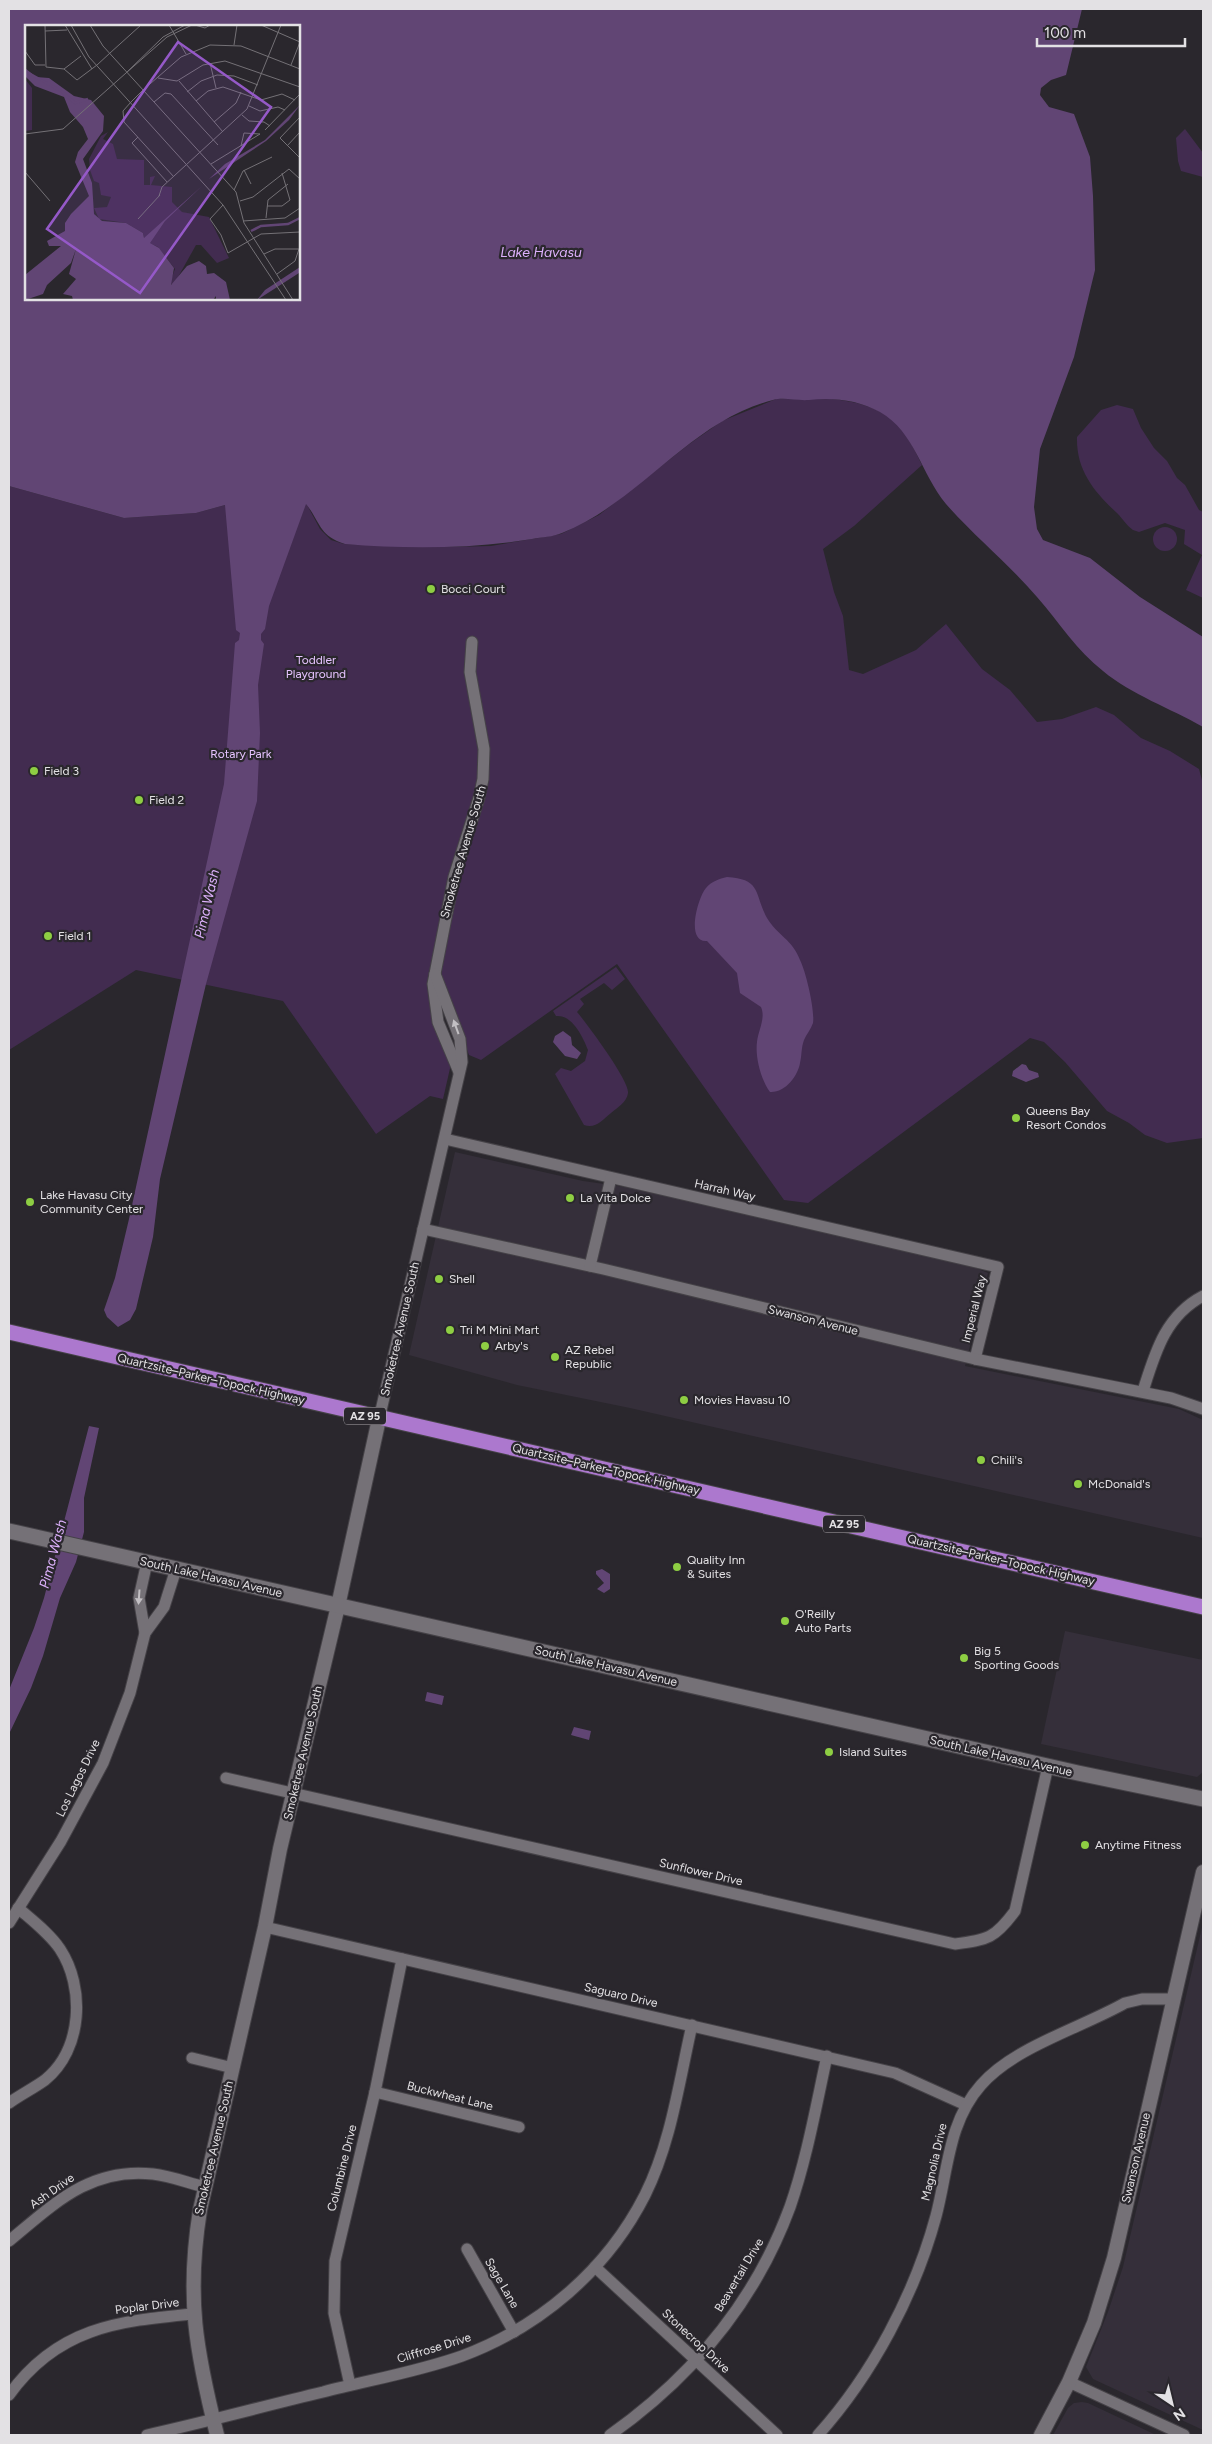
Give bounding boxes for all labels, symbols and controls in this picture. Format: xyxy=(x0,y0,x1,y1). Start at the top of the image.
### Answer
scale bar xyxy=(1037,15,1184,47)
text: 100 m xyxy=(1044,24,1086,42)
inset map xyxy=(25,25,300,300)
water label: Lake Havasu xyxy=(500,244,582,261)
place label: Bocci Court xyxy=(441,582,505,596)
marker: Bocci Court xyxy=(425,583,437,595)
park label: Toddler Playground xyxy=(286,653,346,681)
park label: Rotary Park xyxy=(210,747,272,761)
place label: Field 3 xyxy=(44,764,79,778)
marker: Field 3 xyxy=(28,765,40,777)
street label: Smoketree Avenue South xyxy=(437,784,489,920)
place label: Field 2 xyxy=(149,793,184,807)
marker: Field 2 xyxy=(133,794,145,806)
water label: Pima Wash xyxy=(191,868,223,940)
place label: Field 1 xyxy=(58,929,91,943)
marker: Field 1 xyxy=(42,930,54,942)
one-way arrow xyxy=(452,1019,460,1034)
place label: Queens Bay Resort Condos xyxy=(1026,1104,1106,1132)
marker: Queens Bay Resort Condos xyxy=(1010,1112,1022,1124)
street label: Harrah Way xyxy=(693,1176,758,1204)
place label: Lake Havasu City Community Center xyxy=(40,1188,143,1216)
place label: La Vita Dolce xyxy=(580,1191,651,1205)
marker: La Vita Dolce xyxy=(564,1192,576,1204)
marker: Lake Havasu City Community Center xyxy=(24,1196,36,1208)
street label: Smoketree Avenue South xyxy=(378,1260,422,1397)
place label: Shell xyxy=(449,1272,475,1286)
marker: Shell xyxy=(433,1273,445,1285)
street label: Imperial Way xyxy=(959,1273,989,1344)
street label: Swanson Avenue xyxy=(767,1302,860,1338)
place label: Tri M Mini Mart xyxy=(460,1323,540,1337)
marker: Tri M Mini Mart xyxy=(444,1324,456,1336)
place label: Arby's xyxy=(495,1339,529,1353)
marker: Arby's xyxy=(479,1340,491,1352)
place label: AZ Rebel Republic xyxy=(565,1343,614,1371)
street label: Quartzsite–Parker–Topock Highway xyxy=(116,1351,307,1408)
marker: AZ Rebel Republic xyxy=(549,1351,561,1363)
place label: Movies Havasu 10 xyxy=(694,1393,791,1407)
marker: Movies Havasu 10 xyxy=(678,1394,690,1406)
road number: AZ 95 xyxy=(344,1408,386,1424)
street label: Quartzsite–Parker–Topock Highway xyxy=(511,1441,702,1498)
place label: Chili's xyxy=(991,1453,1023,1467)
marker: Chili's xyxy=(975,1454,987,1466)
place label: McDonald's xyxy=(1088,1477,1151,1491)
marker: McDonald's xyxy=(1072,1478,1084,1490)
road number: AZ 95 xyxy=(823,1516,865,1532)
water label: Pima Wash xyxy=(36,1518,70,1590)
street label: Quartzsite–Parker–Topock Highway xyxy=(906,1532,1097,1589)
place label: Quality Inn & Suites xyxy=(687,1553,745,1581)
street label: South Lake Havasu Avenue xyxy=(138,1554,284,1600)
marker: Quality Inn & Suites xyxy=(671,1561,683,1573)
one-way arrow xyxy=(135,1590,143,1606)
place label: O'Reilly Auto Parts xyxy=(795,1607,852,1635)
marker: O'Reilly Auto Parts xyxy=(779,1615,791,1627)
street label: South Lake Havasu Avenue xyxy=(533,1643,679,1689)
place label: Big 5 Sporting Goods xyxy=(974,1644,1060,1672)
marker: Big 5 Sporting Goods xyxy=(958,1652,970,1664)
street label: Smoketree Avenue South xyxy=(281,1684,325,1821)
street label: South Lake Havasu Avenue xyxy=(928,1733,1074,1779)
street label: Los Lagos Drive xyxy=(53,1737,103,1819)
place label: Island Suites xyxy=(839,1745,907,1759)
marker: Island Suites xyxy=(823,1746,835,1758)
place label: Anytime Fitness xyxy=(1095,1838,1182,1852)
marker: Anytime Fitness xyxy=(1079,1839,1091,1851)
street label: Sunflower Drive xyxy=(658,1856,745,1889)
street label: Saguaro Drive xyxy=(583,1980,660,2010)
street label: Smoketree Avenue South xyxy=(192,2079,236,2216)
street label: Buckwheat Lane xyxy=(405,2079,495,2114)
street label: Swanson Avenue xyxy=(1119,2111,1153,2205)
street label: Magnolia Drive xyxy=(918,2121,950,2202)
street label: Columbine Drive xyxy=(324,2123,360,2213)
street label: Ash Drive xyxy=(27,2170,77,2211)
street label: Beavertail Drive xyxy=(712,2235,767,2314)
street label: Sage Lane xyxy=(482,2255,522,2311)
street label: Poplar Drive xyxy=(114,2295,180,2317)
street label: Stonecrop Drive xyxy=(659,2306,733,2376)
street label: Cliffrose Drive xyxy=(395,2330,473,2366)
north arrow xyxy=(1147,2379,1197,2429)
text: N xyxy=(1170,2404,1188,2424)

